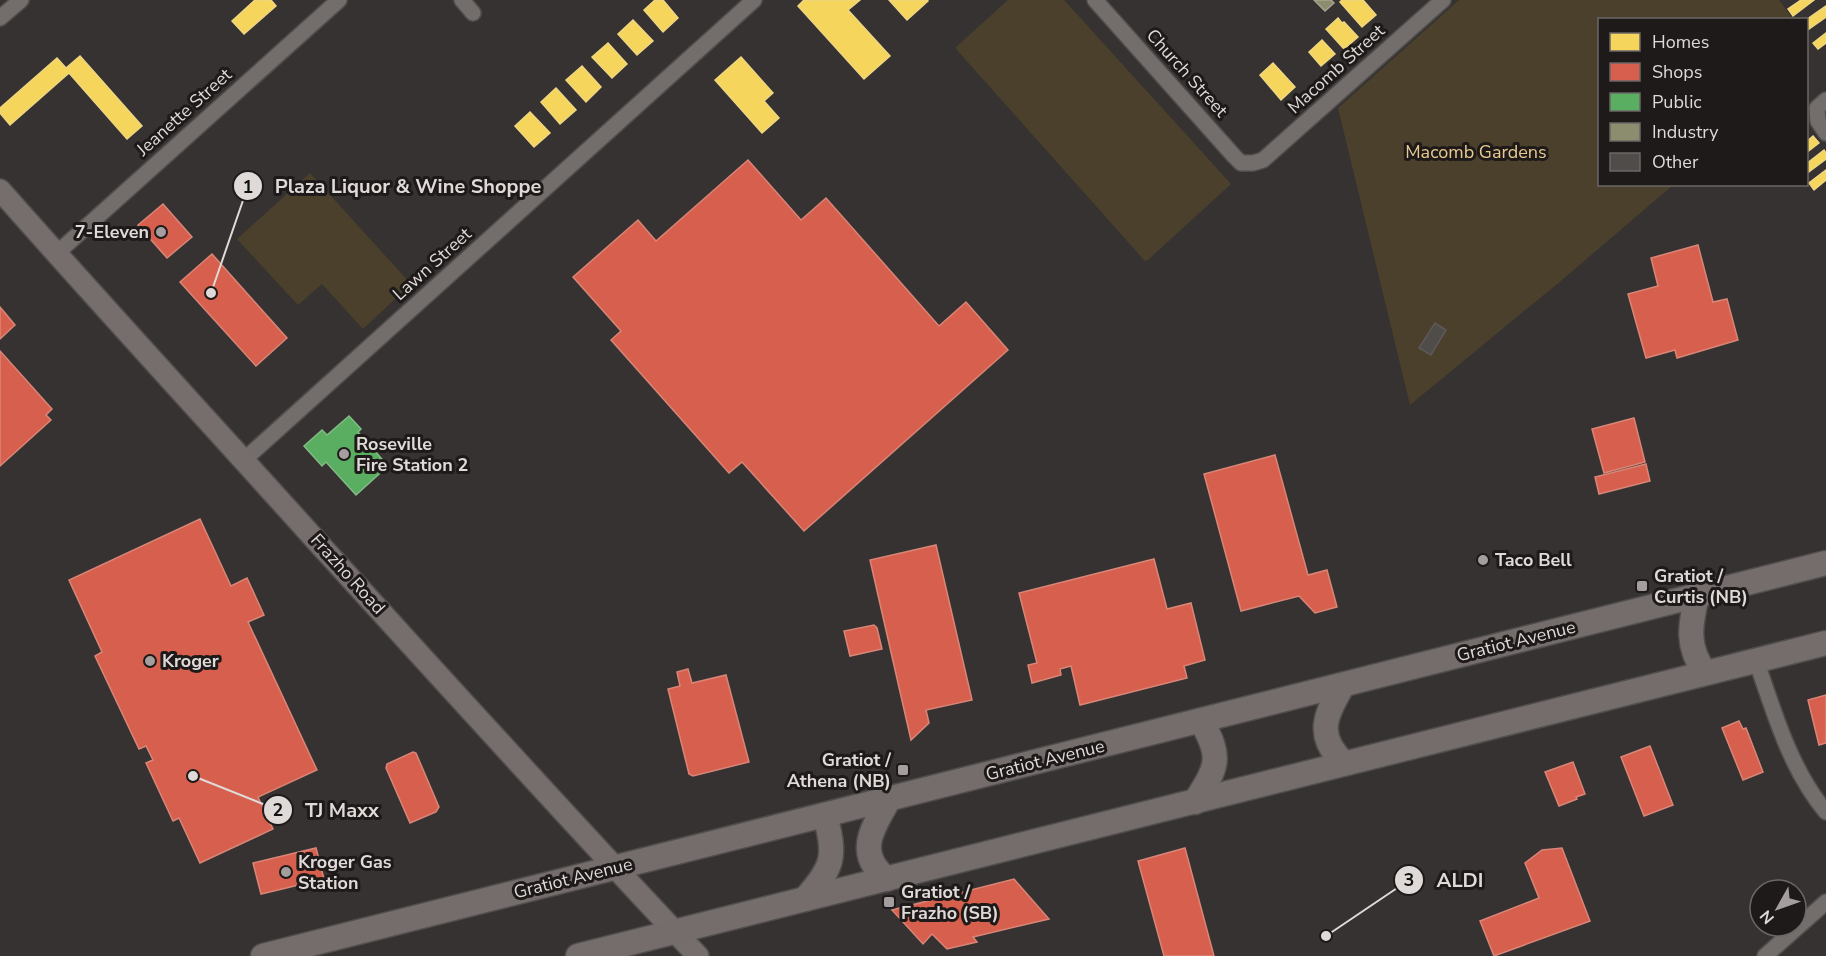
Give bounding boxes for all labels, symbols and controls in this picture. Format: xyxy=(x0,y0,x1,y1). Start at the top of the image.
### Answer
legend xyxy=(1598,18,1808,186)
street label: Macomb Street xyxy=(1282,19,1390,119)
street label: Church Street xyxy=(1141,24,1234,123)
text: Homes xyxy=(1652,30,1709,54)
text: Shops xyxy=(1652,60,1702,84)
street label: Jeanette Street xyxy=(131,62,237,162)
text: Public xyxy=(1652,90,1702,114)
text: Industry xyxy=(1652,120,1719,144)
park label: Macomb Gardens xyxy=(1405,140,1547,164)
text: Other xyxy=(1652,150,1699,174)
callout: Plaza Liquor & Wine Shoppe xyxy=(233,167,554,205)
text: Plaza Liquor & Wine Shoppe xyxy=(275,173,541,200)
text: 1 xyxy=(243,175,253,199)
place label: 7-Eleven xyxy=(75,220,149,244)
street label: Lawn Street xyxy=(387,222,477,306)
marker: 7-Eleven xyxy=(154,225,168,239)
place label: Roseville Fire Station 2 xyxy=(356,432,468,477)
marker: Roseville Fire Station 2 xyxy=(337,447,351,461)
street label: Frazho Road xyxy=(305,529,391,619)
place label: Taco Bell xyxy=(1495,548,1572,572)
marker: Taco Bell xyxy=(1476,553,1490,567)
place label: Gratiot / Curtis (NB) xyxy=(1654,564,1748,609)
marker: Gratiot / Curtis (NB) xyxy=(1635,579,1649,593)
street label: Gratiot Avenue xyxy=(1454,615,1578,667)
place label: Kroger xyxy=(162,649,219,673)
marker: Kroger xyxy=(143,654,157,668)
street label: Gratiot Avenue xyxy=(983,734,1107,786)
place label: Gratiot / Athena (NB) xyxy=(787,748,891,793)
marker: Gratiot / Athena (NB) xyxy=(896,763,910,777)
callout: TJ Maxx xyxy=(263,791,391,829)
text: TJ Maxx xyxy=(305,797,380,824)
text: 2 xyxy=(273,798,283,822)
place label: Kroger Gas Station xyxy=(298,850,392,895)
street label: Gratiot Avenue xyxy=(511,852,635,904)
callout: ALDI xyxy=(1394,861,1495,899)
marker: Kroger Gas Station xyxy=(279,865,293,879)
text: ALDI xyxy=(1437,867,1483,894)
text: 3 xyxy=(1404,868,1414,892)
north arrow xyxy=(1748,878,1808,938)
place label: Gratiot / Frazho (SB) xyxy=(901,880,999,925)
marker: Gratiot / Frazho (SB) xyxy=(882,895,896,909)
text: N xyxy=(1755,905,1780,929)

